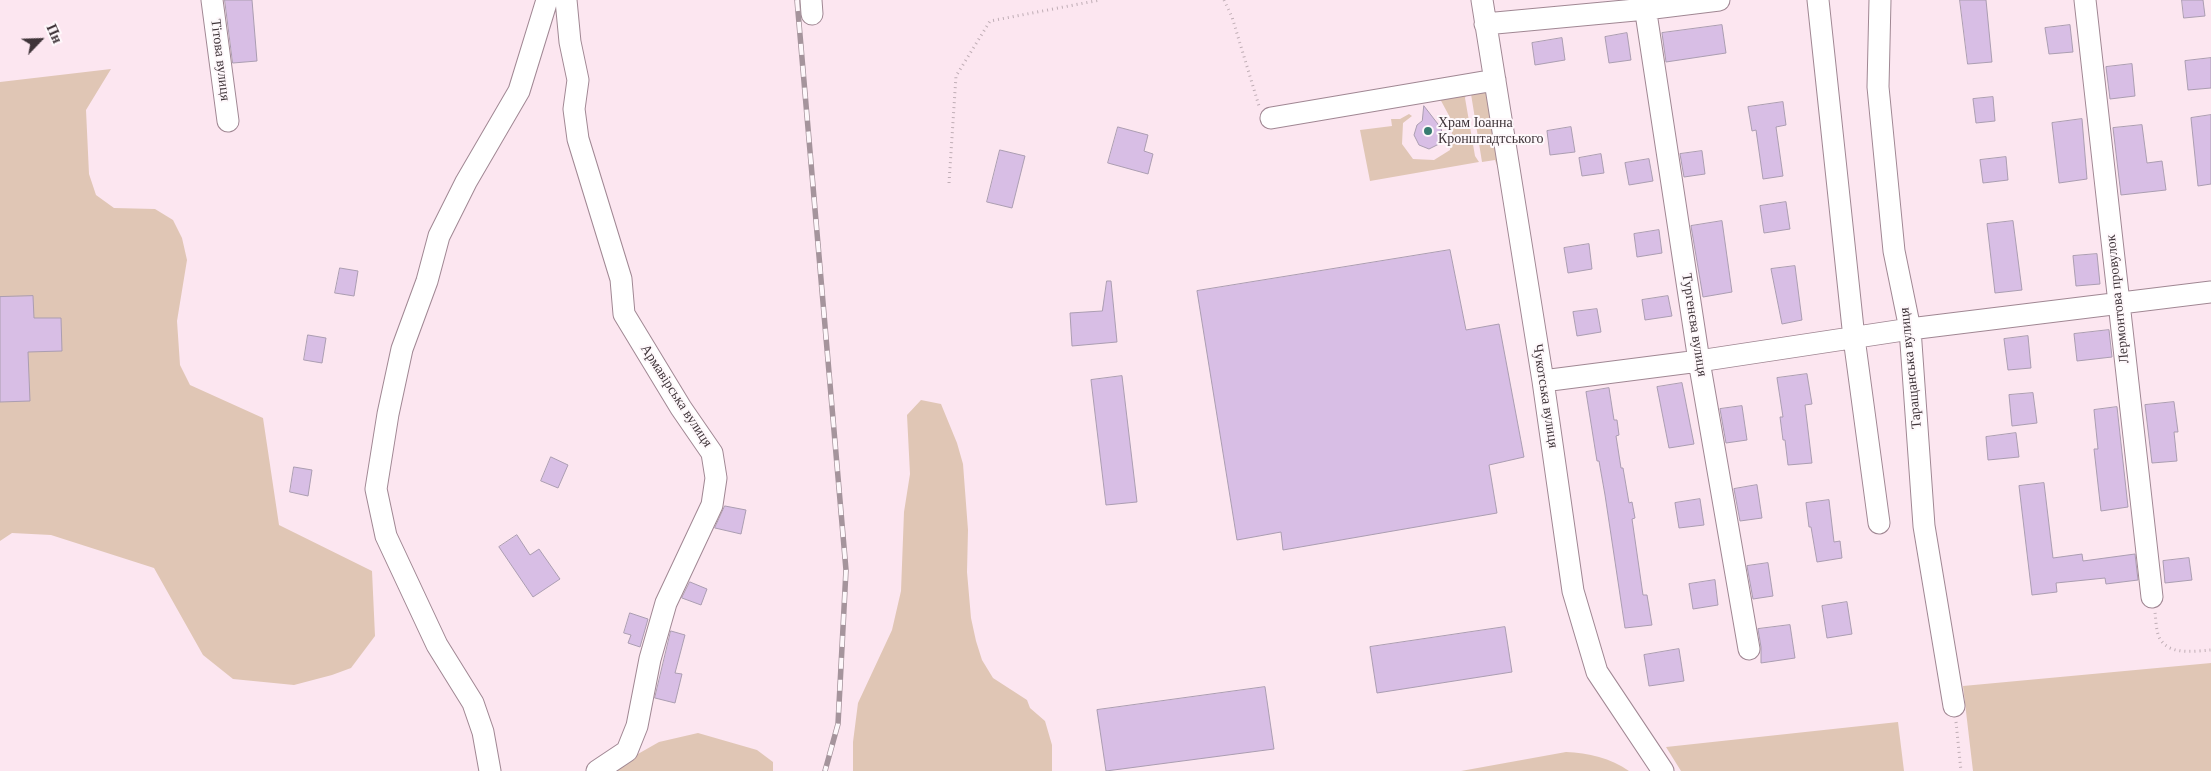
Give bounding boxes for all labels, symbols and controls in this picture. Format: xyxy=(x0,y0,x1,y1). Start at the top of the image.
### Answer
north arrow xyxy=(15,15,65,65)
street label: Тітова вулиця xyxy=(207,18,233,102)
text: Пн xyxy=(43,22,65,45)
place label: Храм Іоанна Кронштадтського xyxy=(1438,115,1544,148)
marker: Храм Іоанна Кронштадтського xyxy=(1422,125,1434,137)
street label: Лермонтова провулок xyxy=(2103,234,2133,364)
street label: Тургенєва вулиця xyxy=(1678,272,1710,378)
street label: Таращанська вулиця xyxy=(1896,306,1926,430)
street label: Армавірська вулиця xyxy=(636,341,716,451)
street label: Чукотська вулиця xyxy=(1528,343,1562,449)

